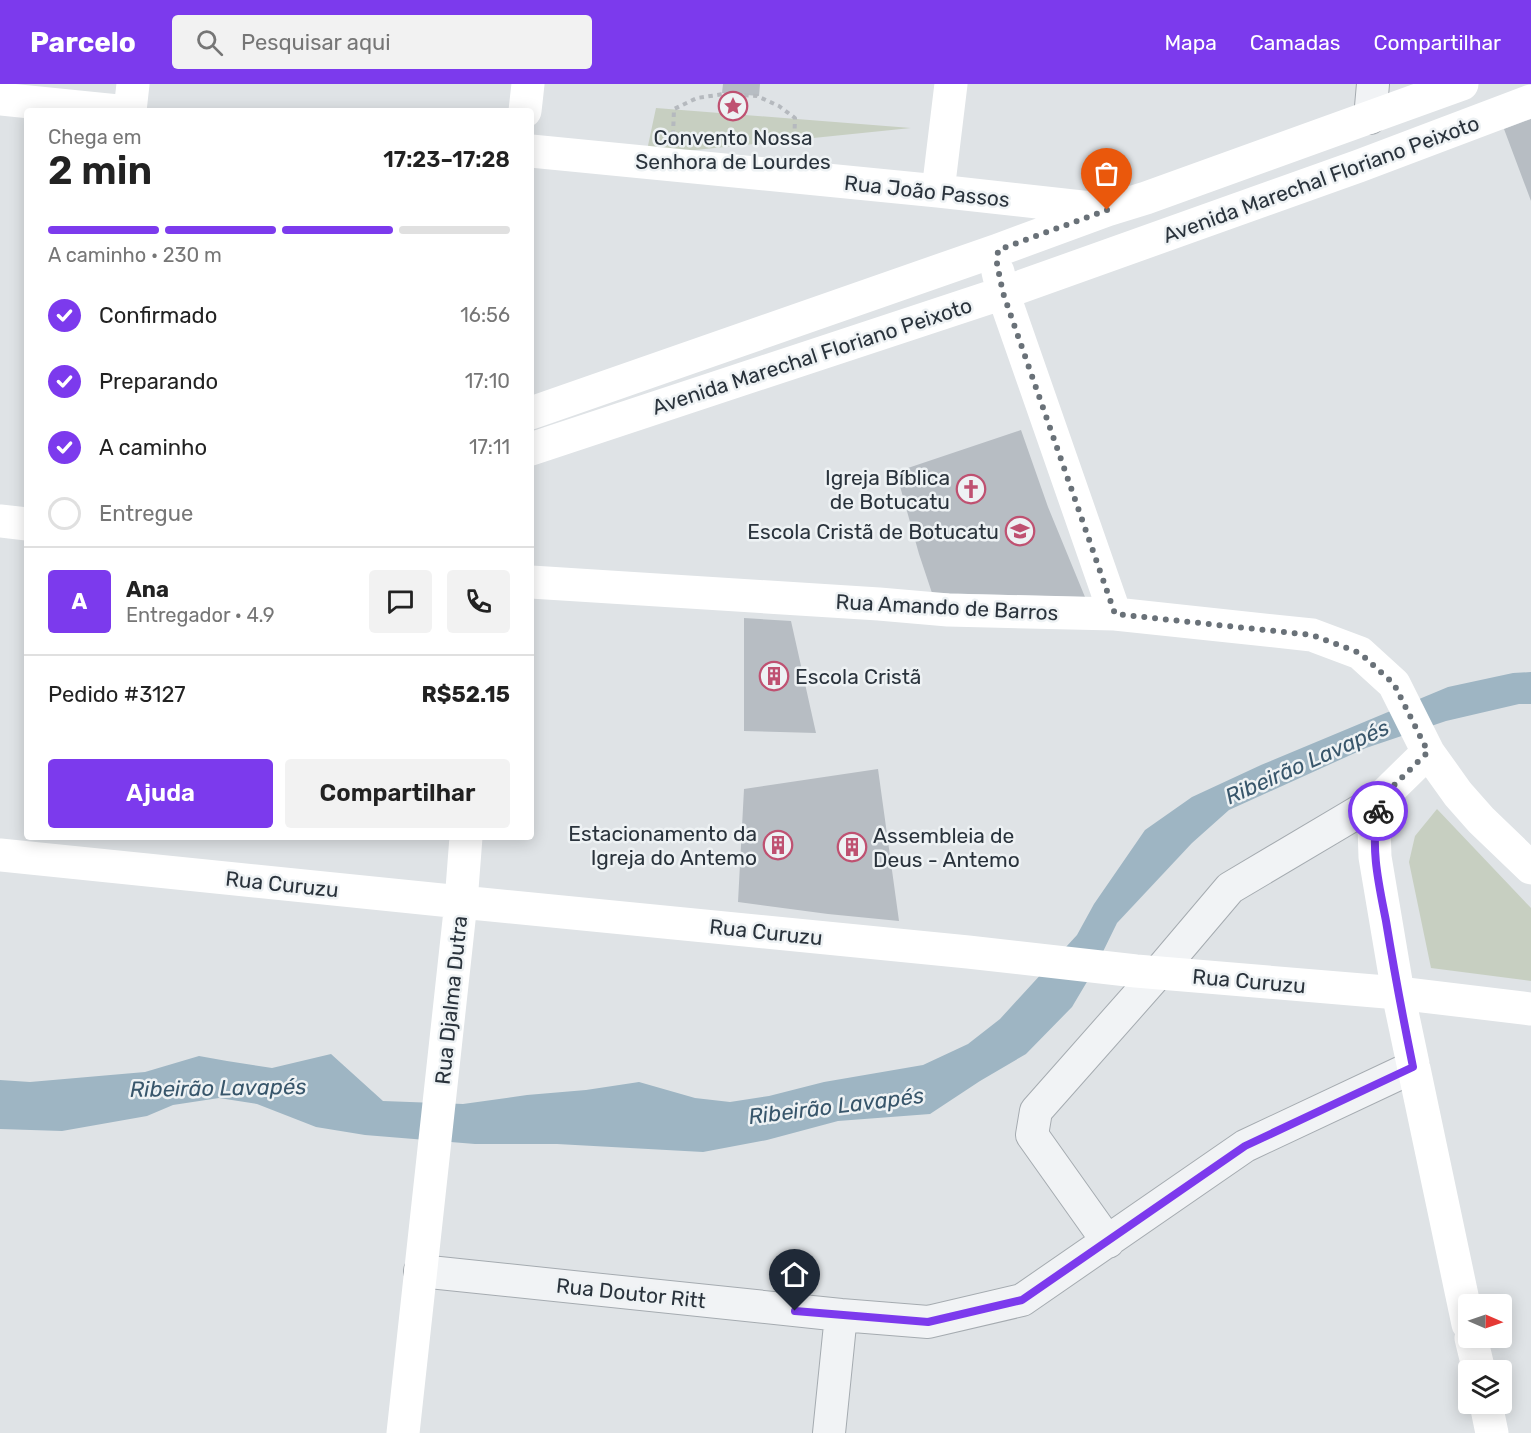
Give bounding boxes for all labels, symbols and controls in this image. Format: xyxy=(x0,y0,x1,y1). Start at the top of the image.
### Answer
search box xyxy=(172,15,592,69)
text: Parcelo xyxy=(30,26,136,59)
icon: search xyxy=(193,26,226,59)
text: Pesquisar aqui xyxy=(241,29,391,56)
text: Mapa xyxy=(1164,30,1217,55)
text: Camadas xyxy=(1250,30,1340,55)
text: Compartilhar xyxy=(1373,30,1501,55)
place icon: Convento Nossa Senhora de Lourdes xyxy=(717,90,749,122)
street label: Avenida Marechal Floriano Peixoto xyxy=(1159,110,1483,248)
text: Chega em xyxy=(48,125,142,149)
place label: Convento Nossa Senhora de Lourdes xyxy=(635,125,831,174)
text: 17:23–17:28 xyxy=(383,146,510,173)
text: 2 min xyxy=(48,148,152,194)
pin xyxy=(1081,148,1132,210)
icon: bag xyxy=(1090,157,1123,190)
street label: Rua João Passos xyxy=(843,170,1011,212)
text: A caminho · 230 m xyxy=(48,243,222,267)
street label: Avenida Marechal Floriano Peixoto xyxy=(649,292,975,420)
icon: check xyxy=(48,299,81,332)
text: Confirmado xyxy=(99,302,217,329)
text: 16:56 xyxy=(460,303,510,327)
icon: check xyxy=(48,365,81,398)
text: Preparando xyxy=(99,368,218,395)
text: 17:10 xyxy=(465,369,510,393)
icon: check xyxy=(48,431,81,464)
text: A caminho xyxy=(99,434,207,461)
text: 17:11 xyxy=(469,435,510,459)
place label: Igreja Bíblica de Botucatu xyxy=(825,465,950,514)
church icon: Igreja Bíblica de Botucatu xyxy=(955,473,987,505)
text: Entregue xyxy=(99,500,193,527)
school or university icon: Escola Cristã de Botucatu xyxy=(1004,515,1036,547)
place label: Escola Cristã de Botucatu xyxy=(747,519,999,544)
button: chat xyxy=(369,570,432,633)
button: phone xyxy=(447,570,510,633)
text: Ana xyxy=(126,576,169,603)
text: A xyxy=(72,588,87,615)
street label: Rua Amando de Barros xyxy=(835,589,1059,625)
text: Entregador · 4.9 xyxy=(126,603,275,627)
building icon: Escola Cristã xyxy=(758,660,790,692)
place label: Escola Cristã xyxy=(795,664,921,689)
text: Pedido #3127 xyxy=(48,681,186,708)
text: R$52.15 xyxy=(422,681,510,708)
water label: Ribeirão Lavapés xyxy=(1221,714,1393,810)
button: Ajuda xyxy=(48,759,273,828)
button: Compartilhar xyxy=(285,759,510,828)
courier xyxy=(1348,781,1408,841)
icon: bike xyxy=(1362,795,1395,828)
place label: Estacionamento da Igreja do Antemo xyxy=(568,821,757,870)
place label: Assembleia de Deus - Antemo xyxy=(873,823,1020,872)
building icon: Estacionamento da Igreja do Antemo xyxy=(762,829,794,861)
building icon: Assembleia de Deus - Antemo xyxy=(836,831,868,863)
street label: Rua Curuzu xyxy=(224,866,340,902)
street label: Rua Djalma Dutra xyxy=(430,914,472,1086)
street label: Rua Curuzu xyxy=(708,914,824,950)
street label: Rua Curuzu xyxy=(1191,964,1307,998)
water label: Ribeirão Lavapés xyxy=(129,1073,307,1103)
water label: Ribeirão Lavapés xyxy=(747,1082,925,1130)
pin xyxy=(769,1249,820,1311)
icon: home xyxy=(778,1258,811,1291)
street label: Rua Doutor Ritt xyxy=(555,1273,707,1313)
north arrow xyxy=(1458,1294,1512,1348)
map controls xyxy=(1458,1294,1512,1414)
button: layers xyxy=(1458,1360,1512,1414)

